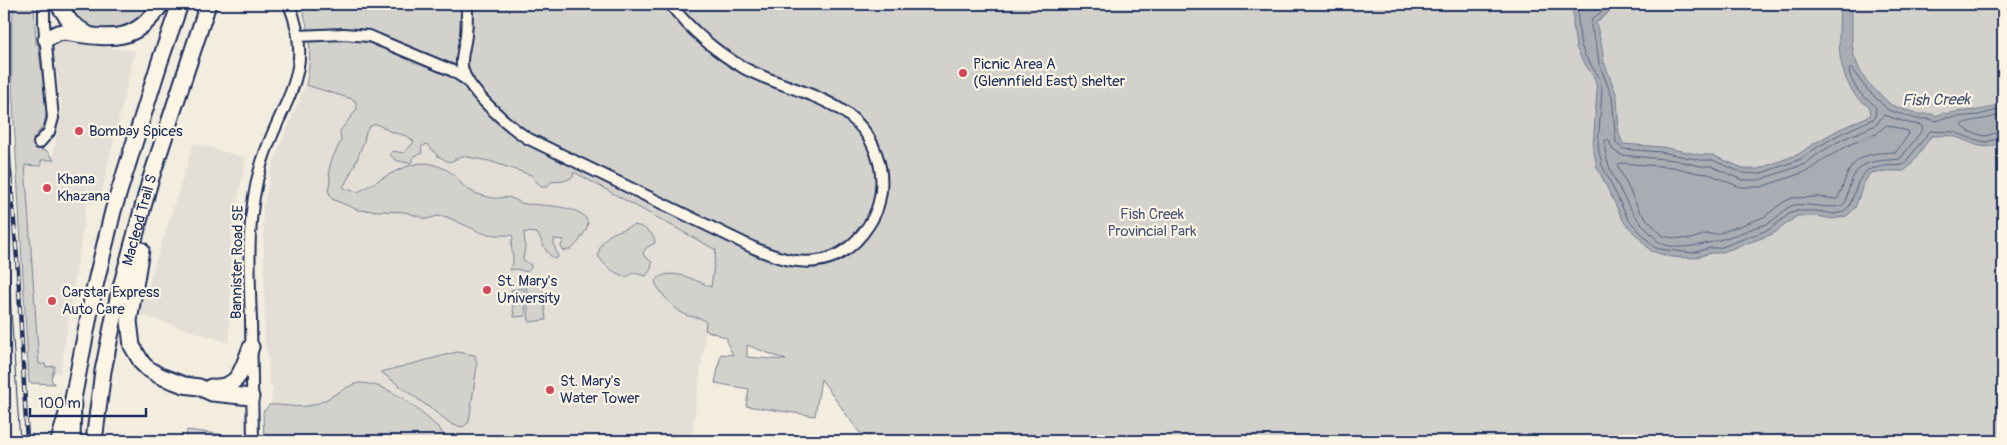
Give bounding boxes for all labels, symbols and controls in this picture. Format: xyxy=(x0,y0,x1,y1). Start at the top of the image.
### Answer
place label: Picnic Area A (Glennfield East) shelter xyxy=(973,55,1126,91)
marker: Picnic Area A (Glennfield East) shelter xyxy=(957,67,969,79)
water label: Fish Creek xyxy=(1902,89,1972,111)
place label: Bombay Spices xyxy=(89,122,183,141)
marker: Bombay Spices xyxy=(73,125,85,137)
place label: Khana Khazana xyxy=(57,170,110,206)
street label: Macleod Trail S xyxy=(118,172,161,268)
marker: Khana Khazana xyxy=(41,182,53,194)
street label: Bannister Road SE xyxy=(227,205,248,319)
park label: Fish Creek Provincial Park xyxy=(1107,205,1197,241)
place label: St. Mary's University xyxy=(497,272,560,308)
place label: Carstar Express Auto Care xyxy=(62,283,160,319)
marker: St. Mary's University xyxy=(481,284,493,296)
marker: Carstar Express Auto Care xyxy=(46,295,58,307)
place label: St. Mary's Water Tower xyxy=(560,372,640,408)
marker: St. Mary's Water Tower xyxy=(544,384,556,396)
scale bar xyxy=(30,385,146,417)
text: 100 m xyxy=(38,394,81,413)

